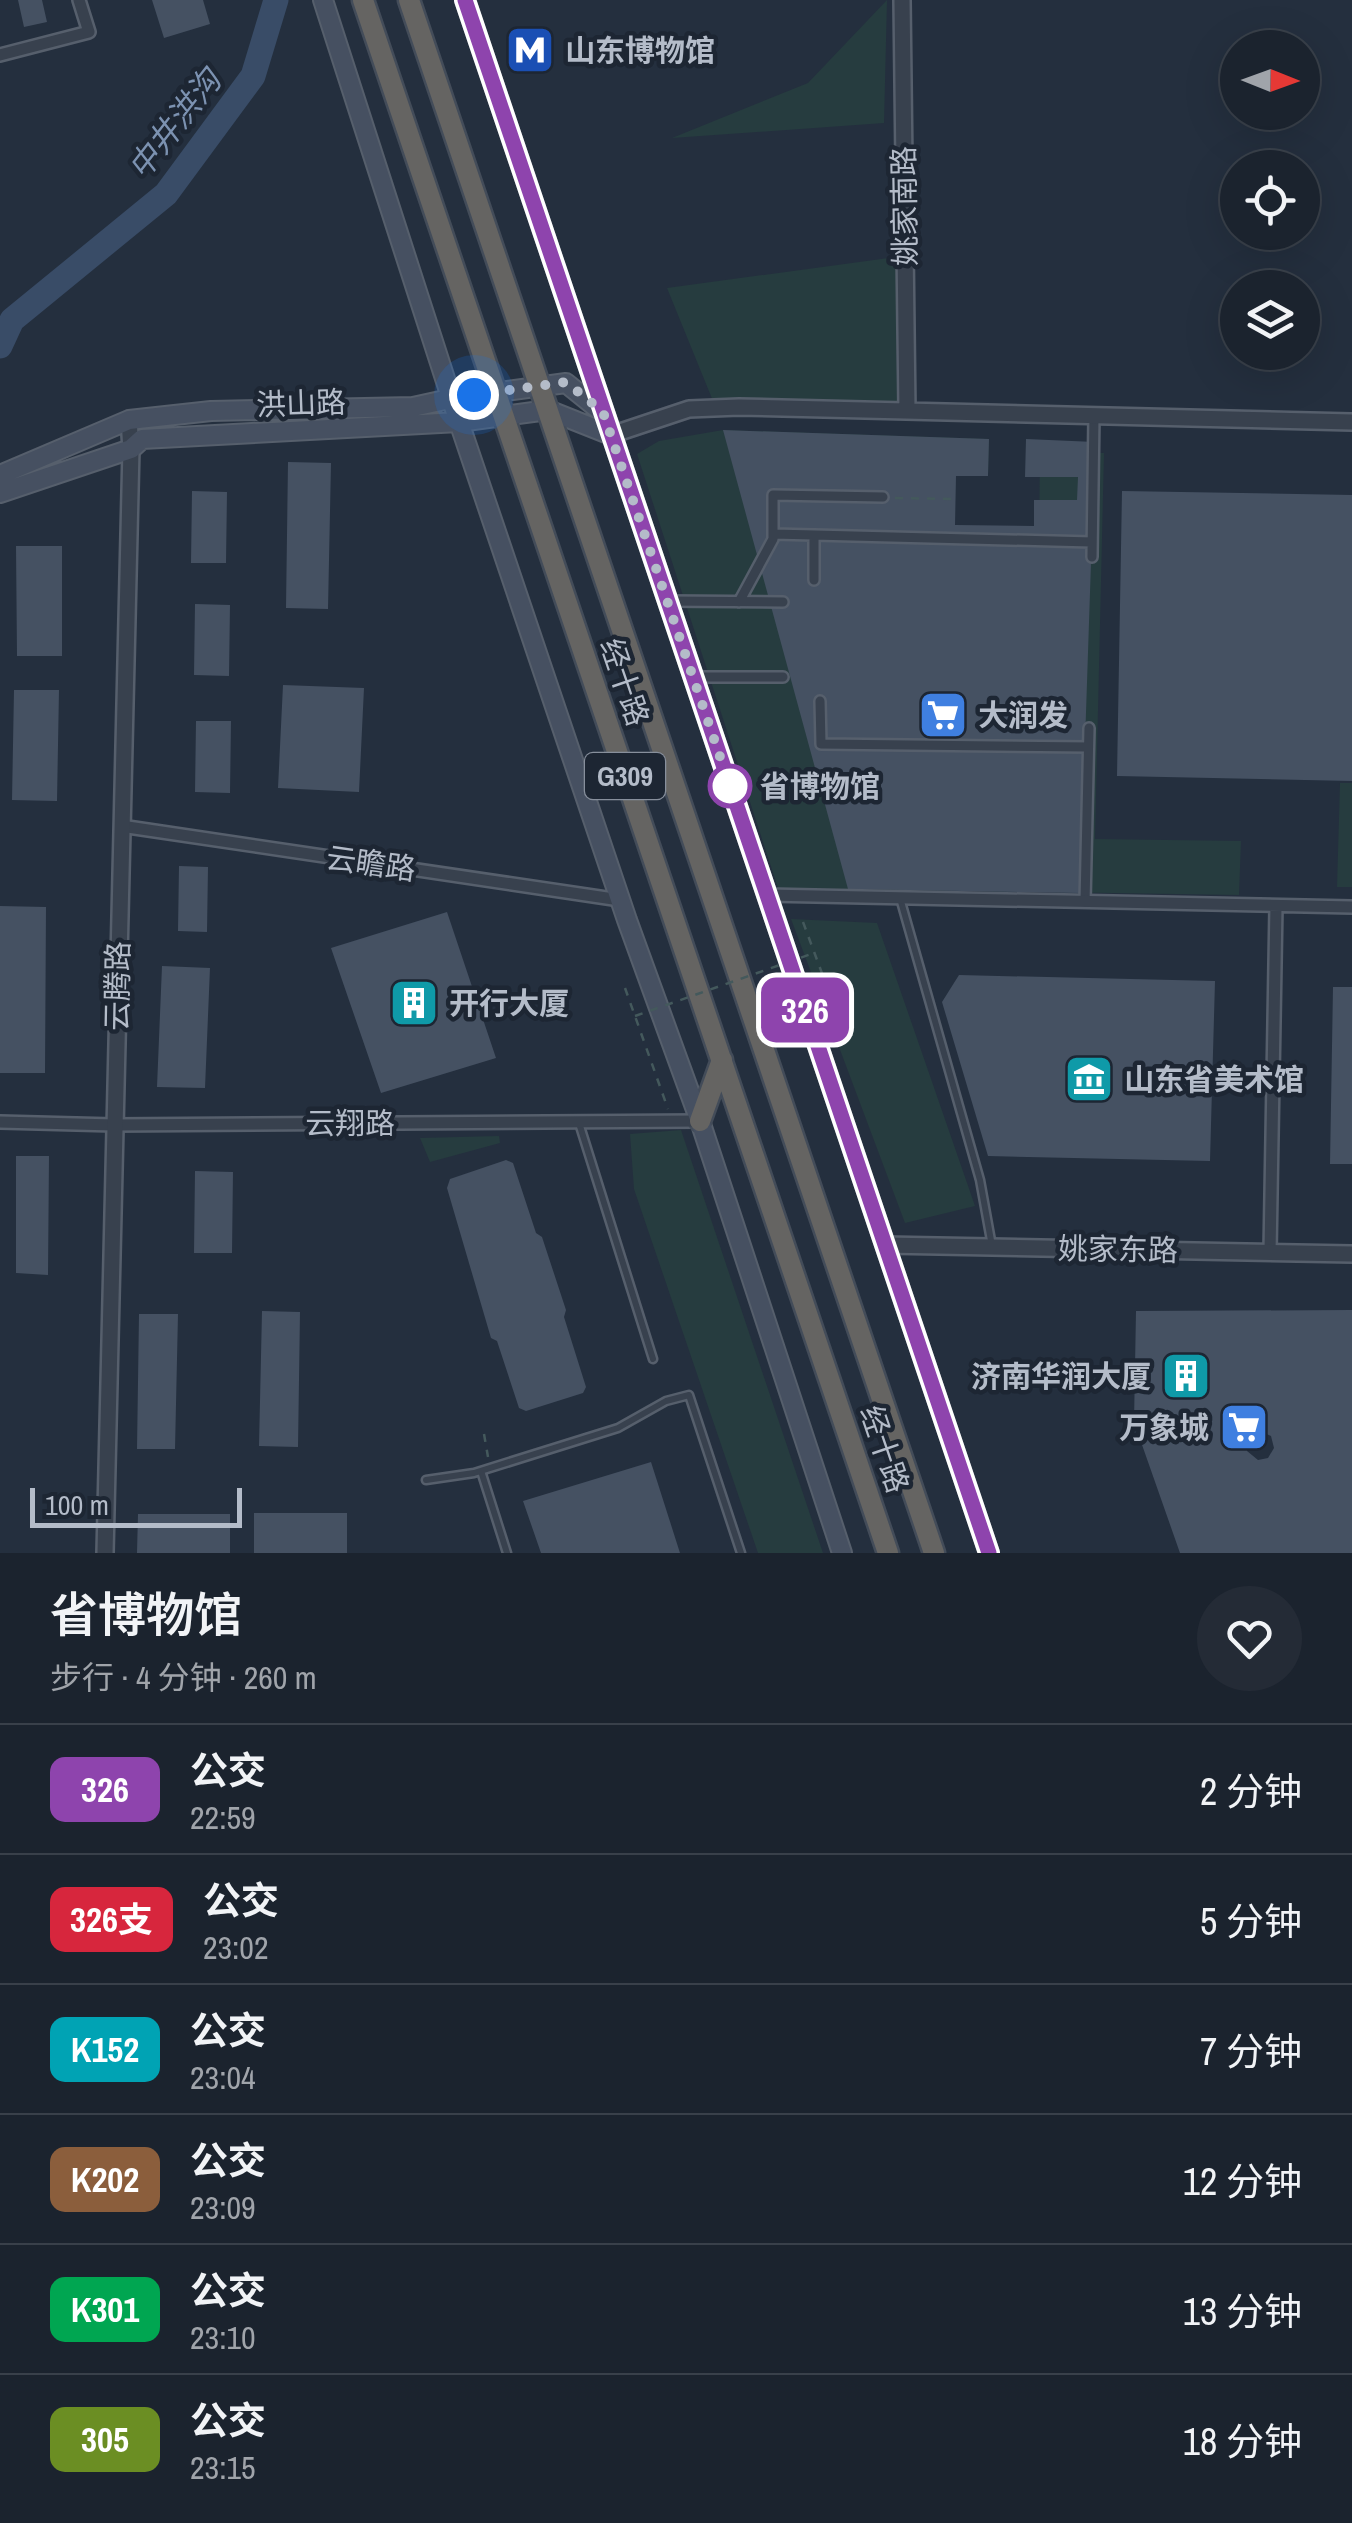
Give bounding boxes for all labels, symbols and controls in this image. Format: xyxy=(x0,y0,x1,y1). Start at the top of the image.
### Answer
metro station icon: 山东博物馆 xyxy=(504,24,556,76)
place label: 山东博物馆 xyxy=(565,30,715,70)
north arrow xyxy=(1220,30,1320,130)
map controls xyxy=(1220,30,1320,370)
water label: 中井洪沟 xyxy=(118,58,232,188)
street label: 姚家南路 xyxy=(883,146,925,266)
button: locate xyxy=(1220,150,1320,250)
button: layers xyxy=(1220,270,1320,370)
your location xyxy=(449,370,499,420)
street label: 洪山路 xyxy=(255,381,347,425)
street label: 经十路 xyxy=(591,633,659,731)
supermarket icon: 大润发 xyxy=(917,689,969,741)
place label: 大润发 xyxy=(978,695,1068,735)
road number: G309 xyxy=(585,753,665,799)
marker: 省博物馆 xyxy=(709,765,751,807)
place label: 省博物馆 xyxy=(760,766,880,806)
street label: 云瞻路 xyxy=(324,837,418,889)
street label: 云腾路 xyxy=(96,941,138,1031)
building icon: 开行大厦 xyxy=(388,977,440,1029)
line badge: 326 xyxy=(748,978,862,1042)
place label: 开行大厦 xyxy=(449,983,569,1023)
text: 326 xyxy=(781,987,829,1034)
museum icon: 山东省美术馆 xyxy=(1063,1053,1115,1105)
place label: 山东省美术馆 xyxy=(1124,1059,1304,1099)
street label: 云翔路 xyxy=(305,1103,395,1143)
street label: 姚家东路 xyxy=(1058,1228,1178,1270)
building icon: 济南华润大厦 xyxy=(1160,1350,1212,1402)
place label: 济南华润大厦 xyxy=(971,1356,1151,1396)
street label: 经十路 xyxy=(851,1400,919,1498)
supermarket icon: 万象城 xyxy=(1218,1401,1270,1453)
place label: 万象城 xyxy=(1119,1407,1209,1447)
scale bar xyxy=(30,1483,242,1528)
text: 100 m xyxy=(45,1486,109,1524)
text: 省博物馆 xyxy=(50,1582,242,1647)
button: heart xyxy=(1197,1586,1302,1691)
text: 步行 · 4 分钟 · 260 m xyxy=(50,1656,317,1699)
text: 公交 xyxy=(190,1745,266,1796)
text: 326 xyxy=(81,1766,129,1813)
text: 2 分钟 xyxy=(1200,1766,1302,1817)
text: 22:59 xyxy=(190,1796,256,1839)
text: 公交 xyxy=(203,1875,279,1926)
text: 326支 xyxy=(70,1896,153,1943)
text: 5 分钟 xyxy=(1200,1896,1302,1947)
text: 23:02 xyxy=(203,1926,269,1969)
text: 公交 xyxy=(190,2005,266,2056)
text: K152 xyxy=(71,2026,139,2073)
text: 7 分钟 xyxy=(1200,2026,1302,2077)
text: 23:04 xyxy=(190,2056,256,2099)
text: 公交 xyxy=(190,2135,266,2186)
text: K202 xyxy=(71,2156,139,2203)
text: 12 分钟 xyxy=(1183,2156,1302,2207)
text: 23:09 xyxy=(190,2186,256,2229)
text: 公交 xyxy=(190,2265,266,2316)
text: K301 xyxy=(71,2286,139,2333)
text: 13 分钟 xyxy=(1183,2286,1302,2337)
text: 23:10 xyxy=(190,2316,256,2359)
text: 公交 xyxy=(190,2395,266,2446)
text: 305 xyxy=(81,2416,129,2463)
text: 18 分钟 xyxy=(1183,2416,1302,2467)
text: 23:15 xyxy=(190,2446,256,2489)

